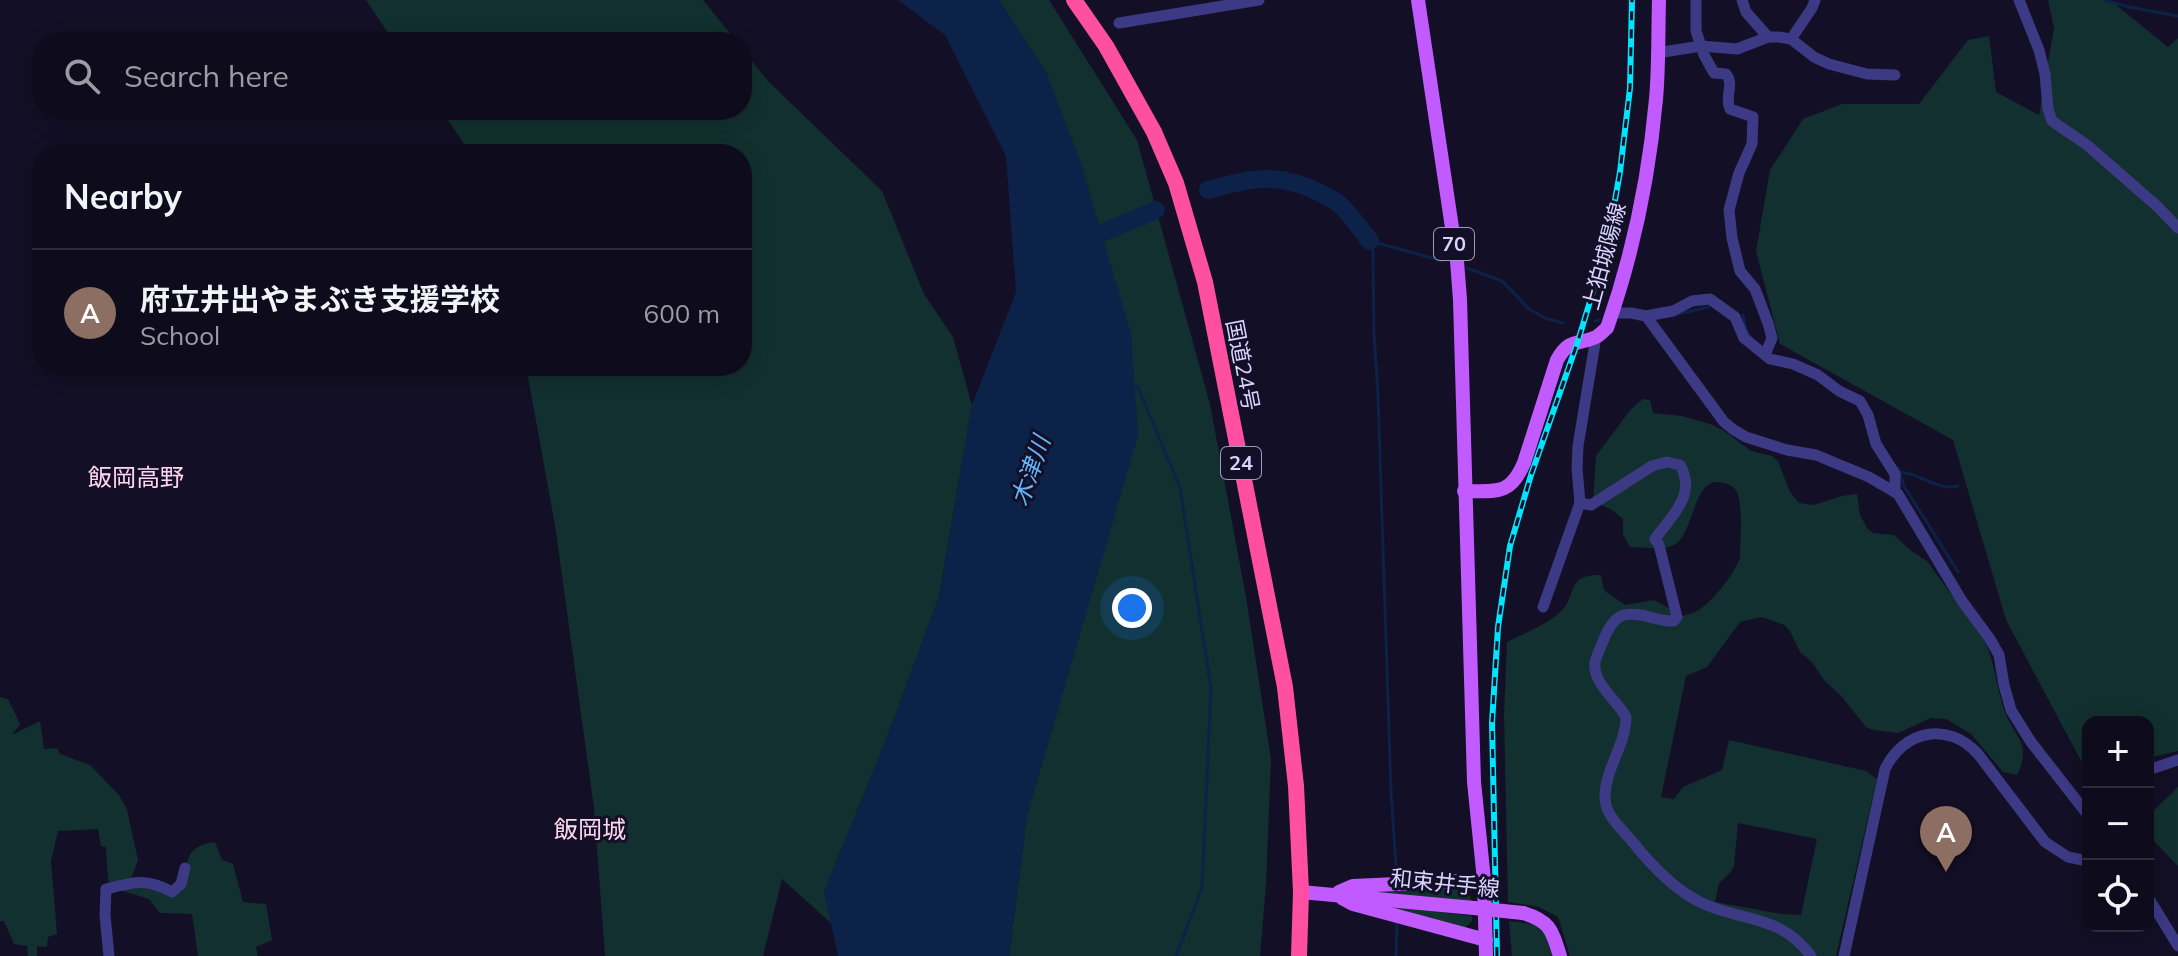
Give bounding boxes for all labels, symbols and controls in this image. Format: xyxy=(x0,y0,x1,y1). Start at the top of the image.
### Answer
search box xyxy=(32,32,752,120)
icon: search xyxy=(60,54,104,98)
text: Search here xyxy=(124,57,289,95)
text: Nearby xyxy=(64,175,182,218)
street label: 上狛城陽線 xyxy=(1576,199,1632,313)
road number: 70 xyxy=(1434,228,1474,260)
text: 府立井出やまぶき支援学校 xyxy=(140,280,500,318)
text: A xyxy=(80,297,100,330)
text: 600 m xyxy=(644,297,720,330)
street label: 国道24号 xyxy=(1220,317,1266,413)
text: School xyxy=(140,319,220,352)
water label: 木津川 xyxy=(1004,429,1057,510)
road number: 24 xyxy=(1221,447,1261,479)
district label: 飯岡高野 xyxy=(88,462,184,492)
your location xyxy=(1112,588,1152,628)
map controls xyxy=(2082,716,2154,932)
button: + xyxy=(2082,716,2154,788)
button: − xyxy=(2082,788,2154,860)
pin: A xyxy=(1920,806,1972,872)
district label: 飯岡城 xyxy=(554,814,626,844)
button: locate xyxy=(2082,860,2154,932)
street label: 和束井手線 xyxy=(1389,863,1501,903)

